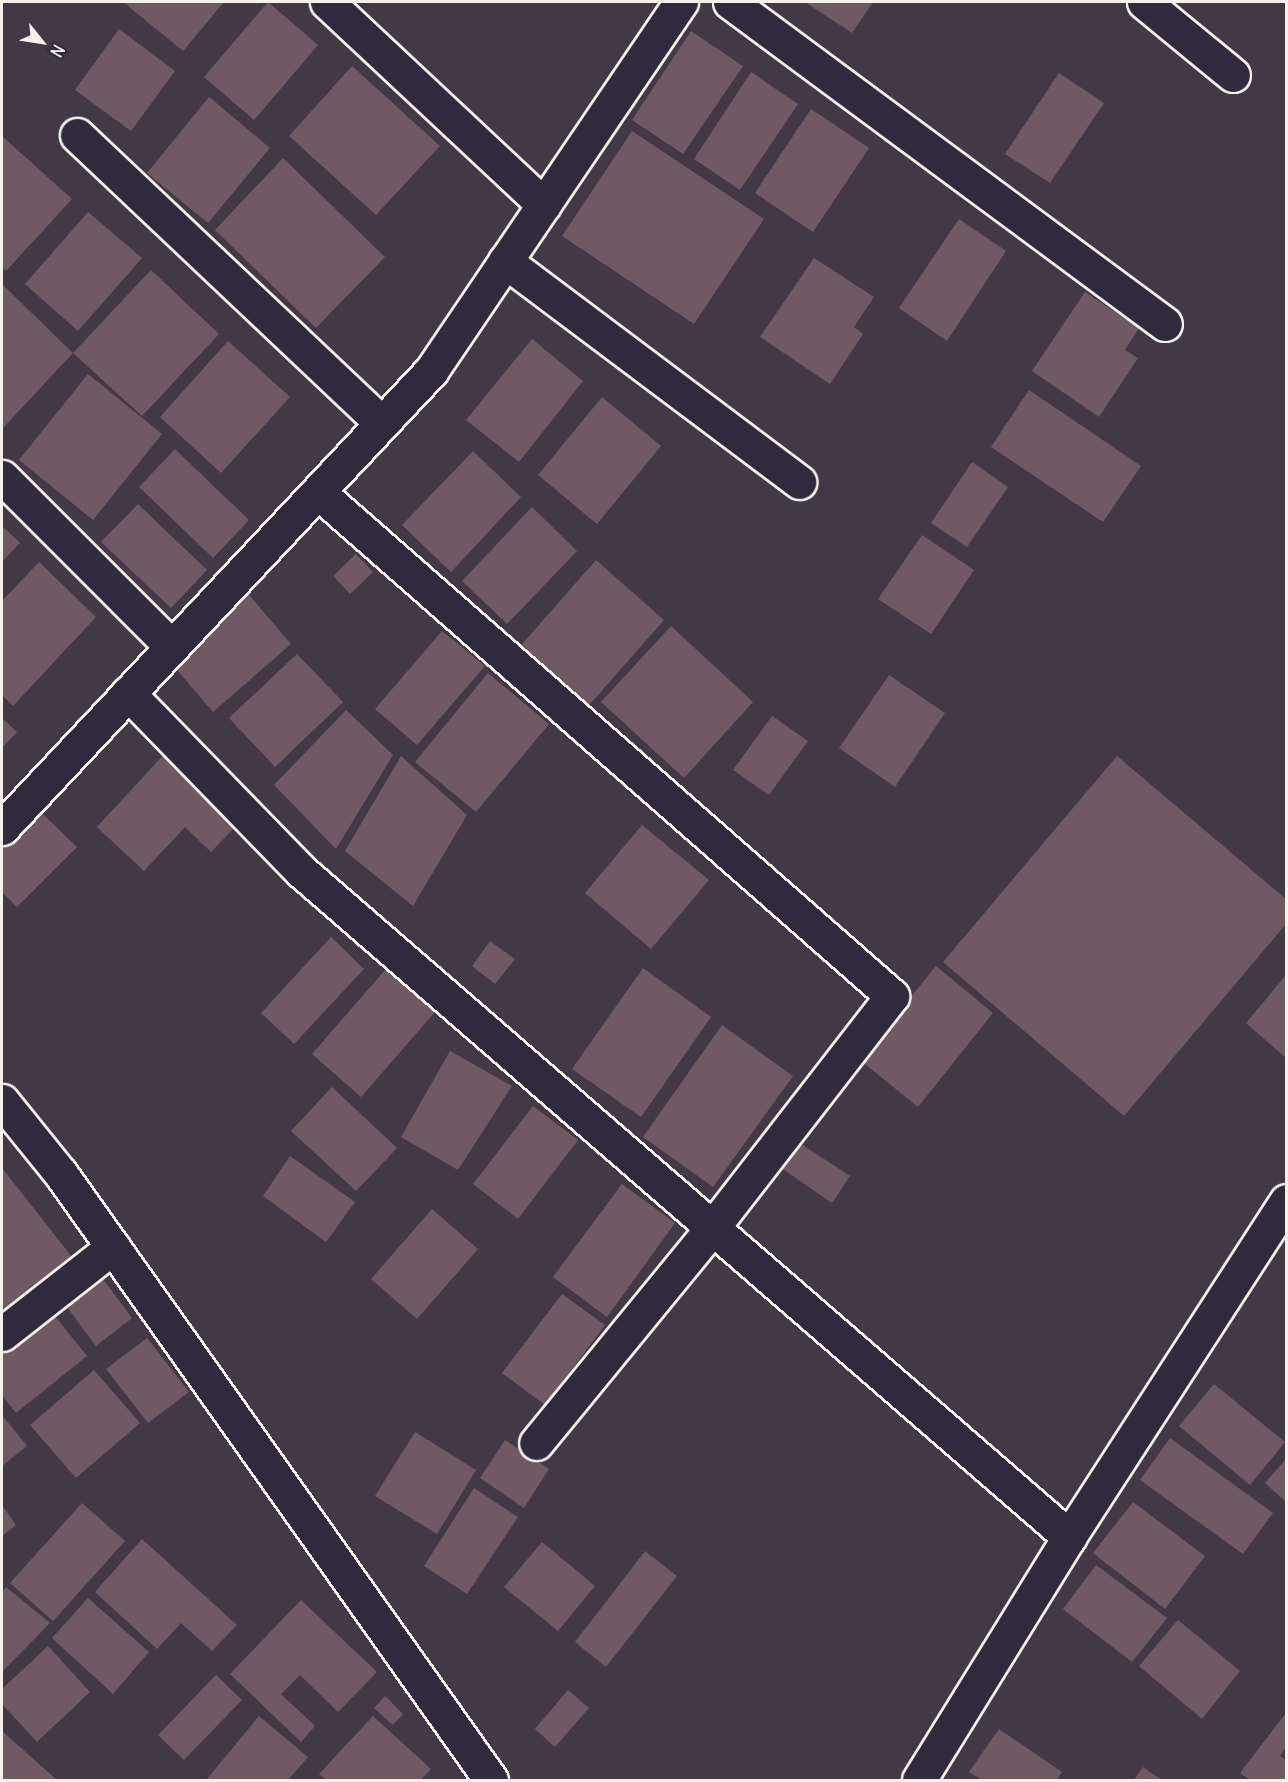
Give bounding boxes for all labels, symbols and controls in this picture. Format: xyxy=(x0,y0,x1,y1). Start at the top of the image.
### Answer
north arrow xyxy=(12,12,72,72)
text: N xyxy=(46,41,69,61)

